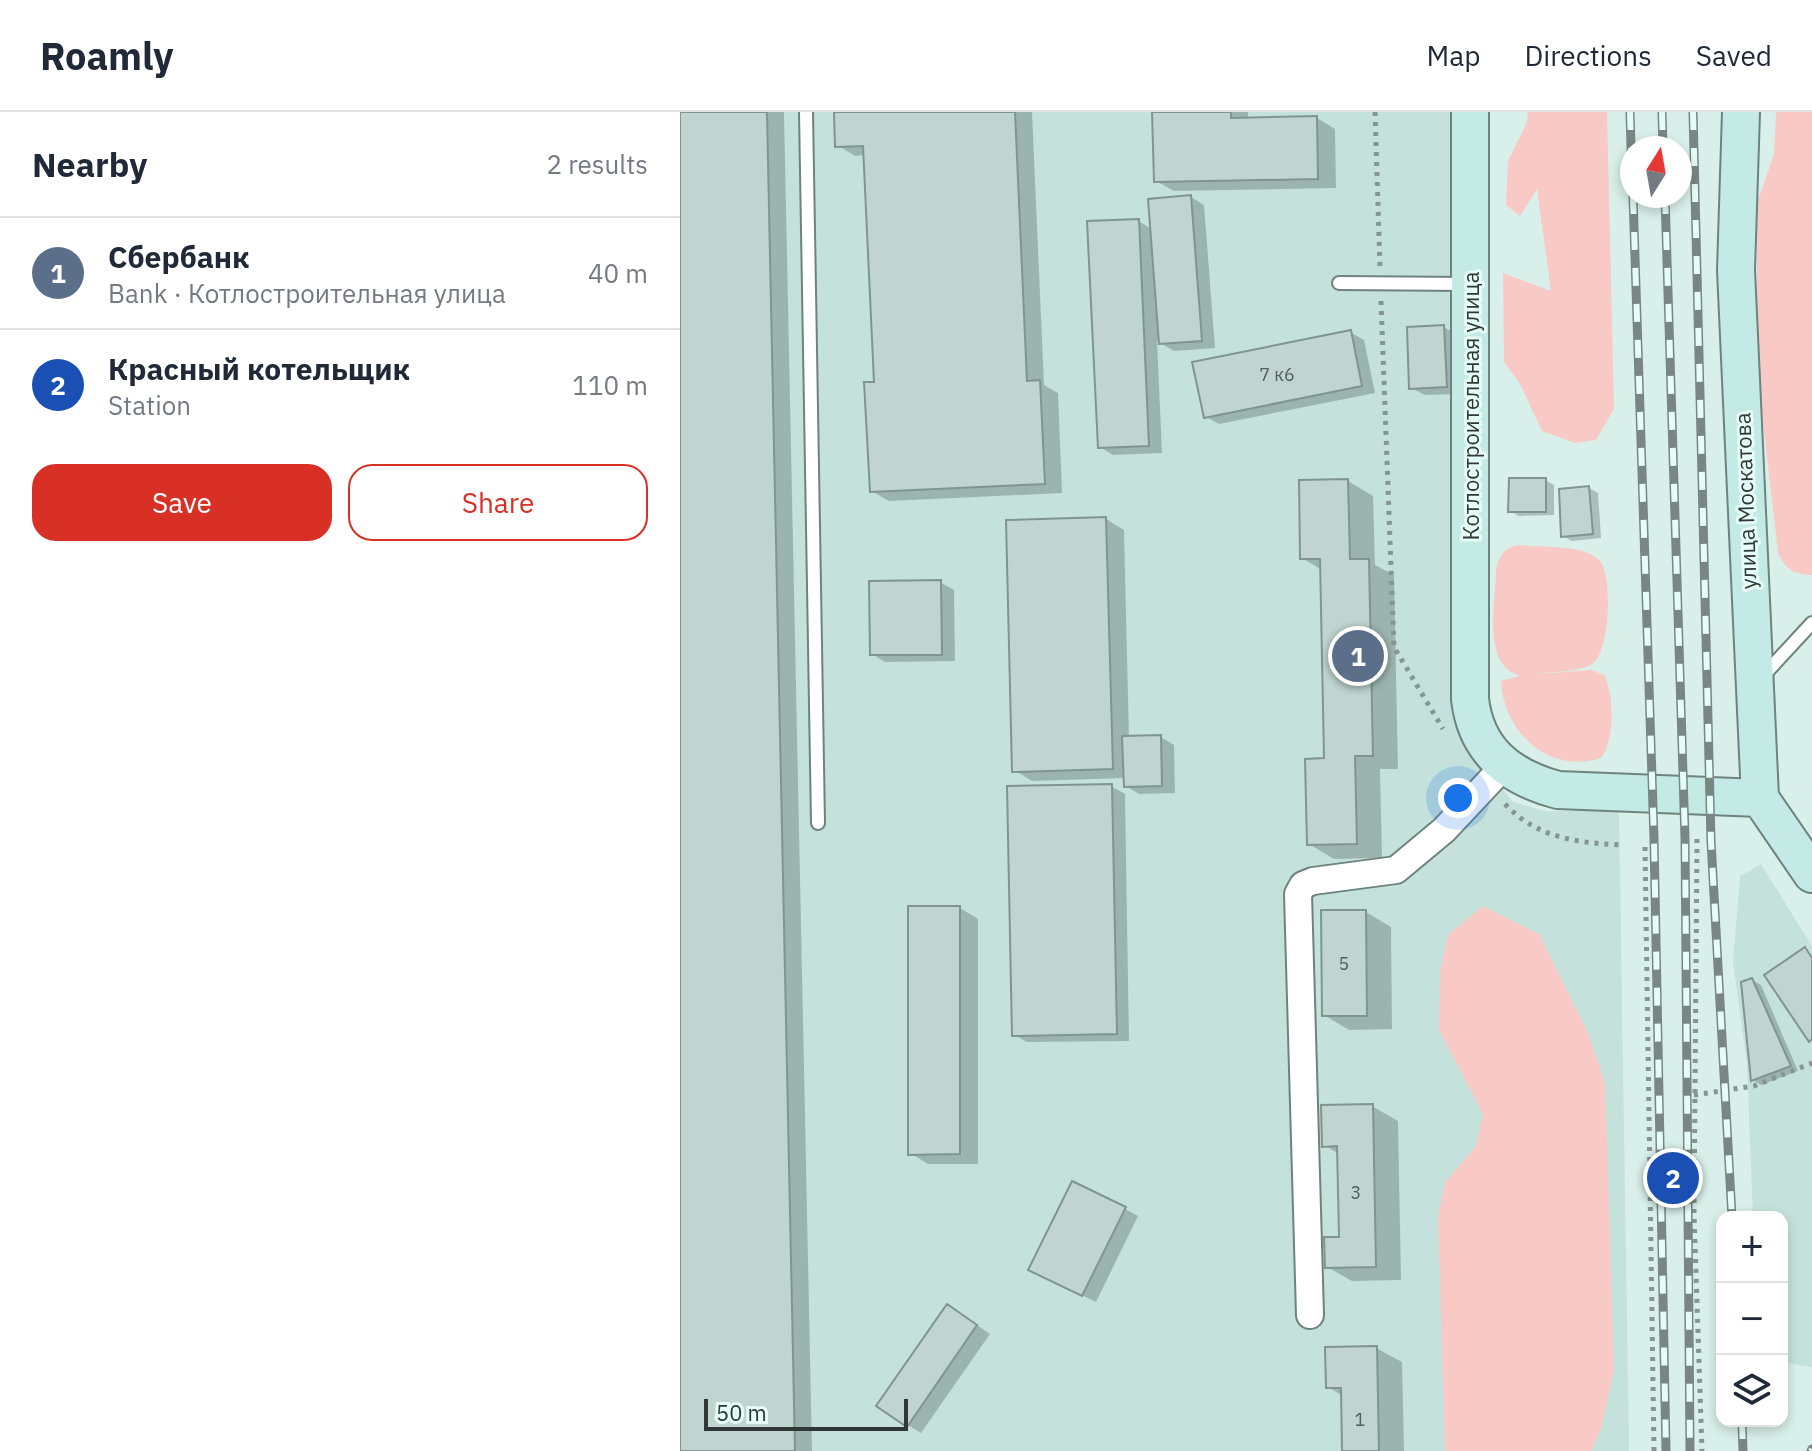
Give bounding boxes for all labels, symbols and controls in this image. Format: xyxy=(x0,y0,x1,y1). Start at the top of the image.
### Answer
text: Roamly xyxy=(40,31,174,80)
text: Map xyxy=(1426,37,1480,74)
text: Directions xyxy=(1524,37,1652,74)
text: Saved xyxy=(1696,37,1772,74)
north arrow xyxy=(1620,136,1692,208)
text: Nearby xyxy=(32,142,147,186)
text: 2 results xyxy=(546,147,648,181)
text: Сбербанк xyxy=(108,237,250,276)
text: 1 xyxy=(50,256,66,290)
text: 40 m xyxy=(588,256,648,290)
street label: Котлостроительная улица xyxy=(1456,271,1485,540)
text: Bank · Котлостроительная улица xyxy=(108,276,506,310)
text: Красный котельщик xyxy=(108,349,410,388)
house number: 7 к6 xyxy=(1259,363,1295,386)
text: 2 xyxy=(50,368,66,402)
text: 110 m xyxy=(572,368,648,402)
text: Station xyxy=(108,388,191,422)
street label: улица Москатова xyxy=(1727,412,1763,590)
button: Save xyxy=(32,464,332,541)
button: Share xyxy=(348,464,648,541)
pin: 1 xyxy=(1332,626,1384,686)
your location xyxy=(1438,778,1478,818)
house number: 5 xyxy=(1339,952,1349,975)
pin: 2 xyxy=(1647,1148,1699,1208)
house number: 3 xyxy=(1351,1181,1361,1204)
map controls xyxy=(1716,1211,1788,1427)
button: + xyxy=(1716,1211,1788,1283)
button: − xyxy=(1716,1283,1788,1355)
button: layers xyxy=(1716,1355,1788,1427)
scale bar xyxy=(704,1395,908,1431)
text: 50 m xyxy=(716,1398,767,1427)
house number: 1 xyxy=(1355,1408,1365,1431)

